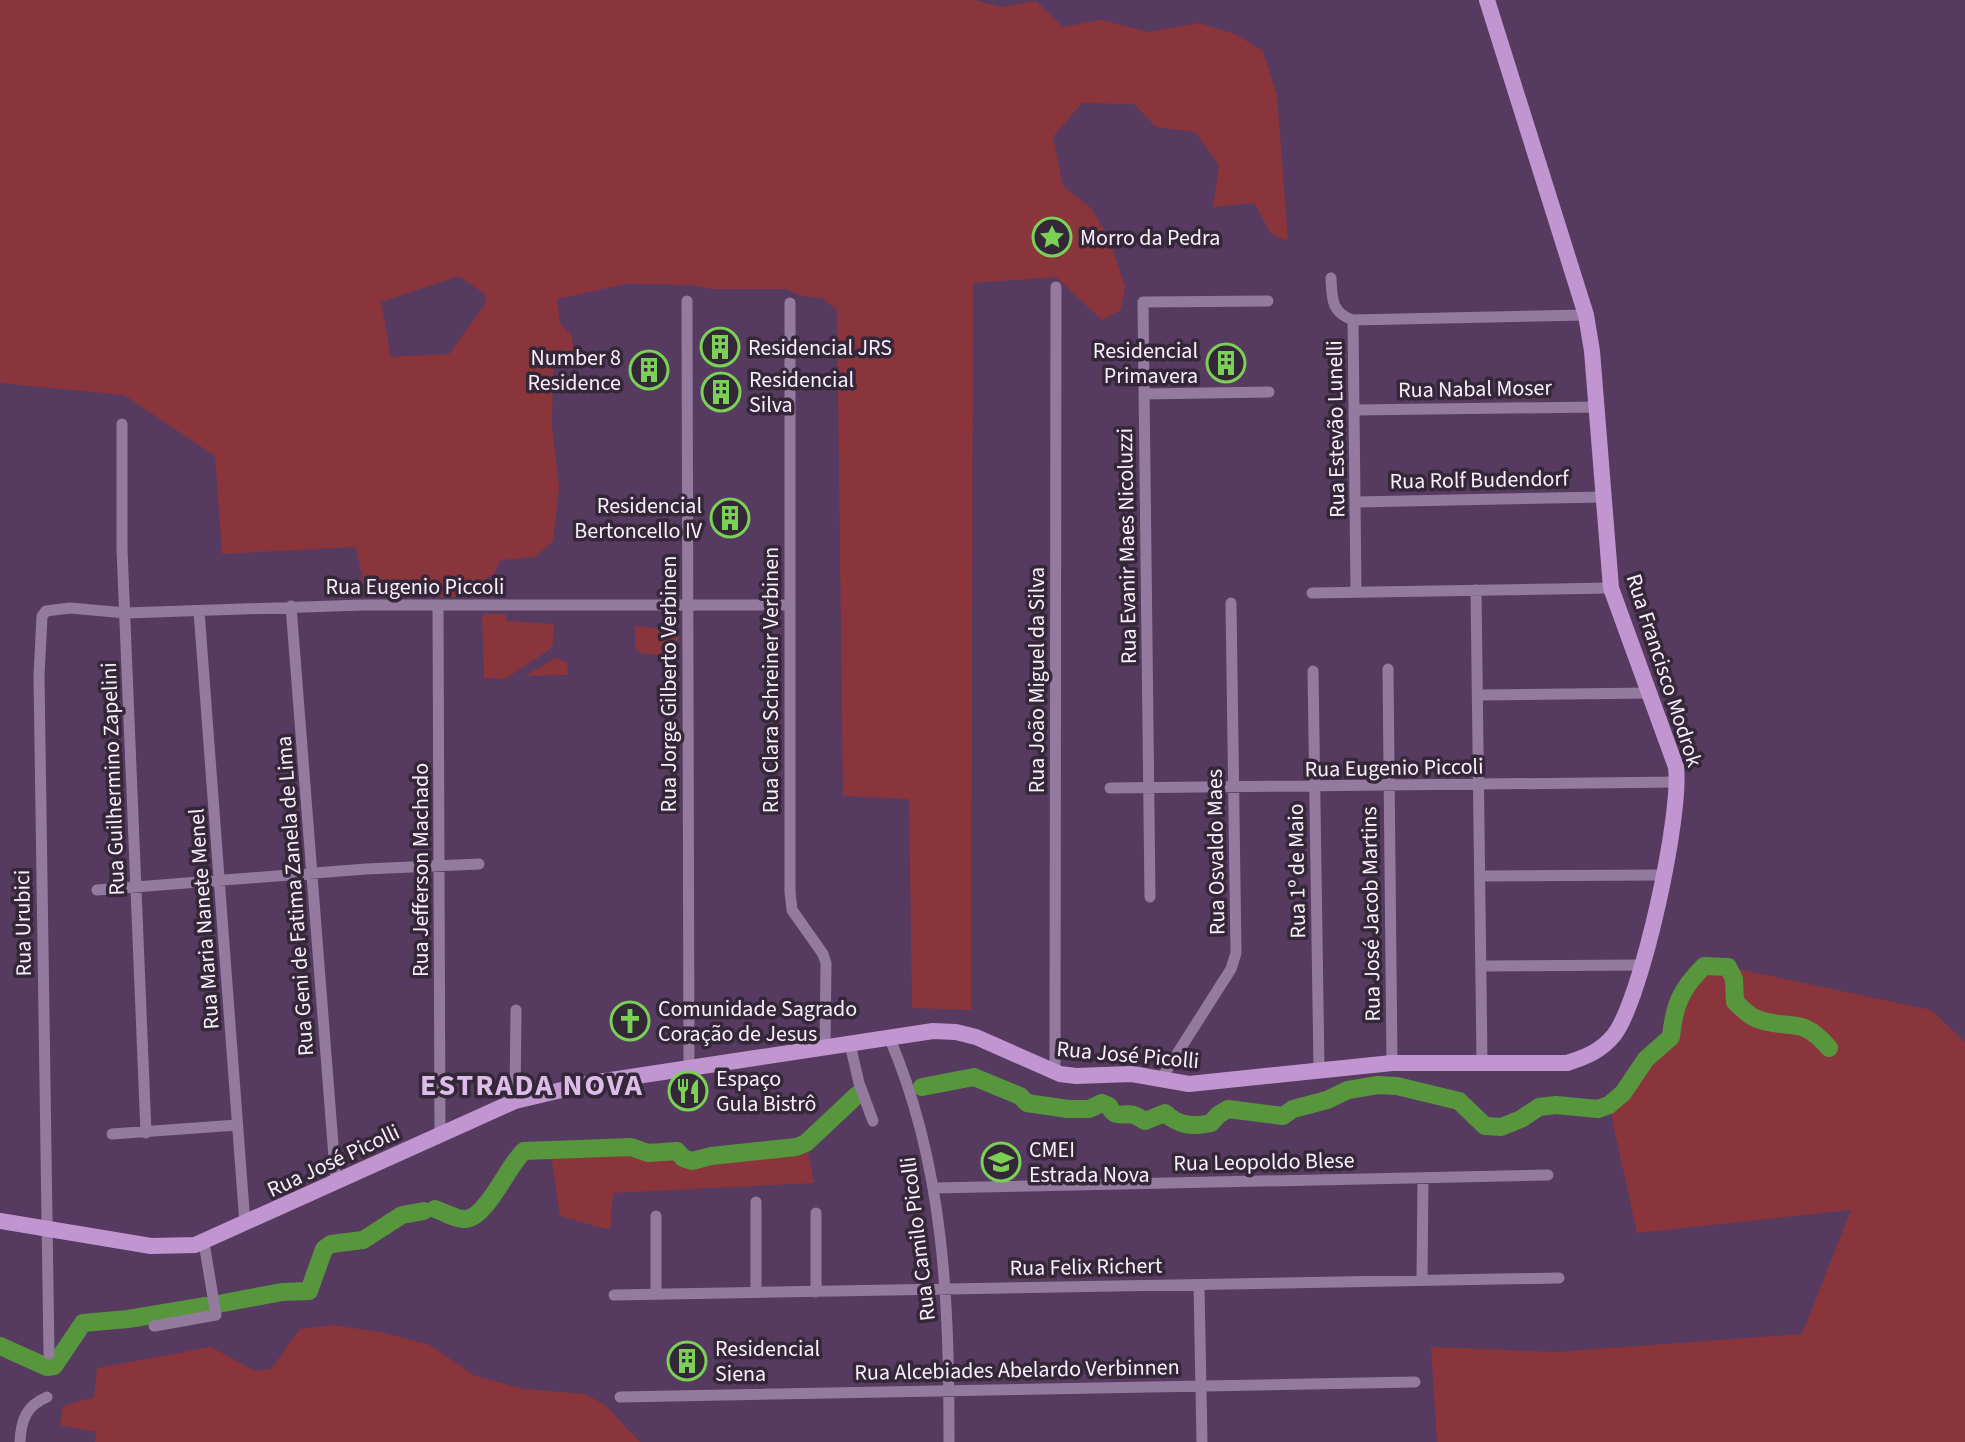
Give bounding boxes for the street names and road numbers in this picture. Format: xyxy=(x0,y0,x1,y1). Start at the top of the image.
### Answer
street label: Rua Estevão Lunelli xyxy=(1318,340,1354,518)
street label: Rua Nabal Moser xyxy=(1398,372,1553,406)
street label: Rua Evanir Maes Nicoluzzi xyxy=(1109,428,1145,664)
street label: Rua Rolf Budendorf xyxy=(1389,462,1570,498)
street label: Rua Clara Schreiner Verbinen xyxy=(755,547,787,813)
street label: Rua Jorge Gilberto Verbinen xyxy=(653,556,685,812)
street label: Rua João Miguel da Silva xyxy=(1021,567,1053,793)
street label: Rua Francisco Modrok xyxy=(1618,570,1710,771)
street label: Rua Eugenio Piccoli xyxy=(326,571,504,603)
street label: Rua Guilhermino Zapelini xyxy=(93,662,133,896)
street label: Rua Geni de Fatima Zanela de Lima xyxy=(268,735,322,1057)
street label: Rua Eugenio Piccoli xyxy=(1304,750,1484,786)
street label: Rua Jefferson Machado xyxy=(405,763,437,977)
street label: Rua Osvaldo Maes xyxy=(1199,769,1233,935)
street label: Rua 1º de Maio xyxy=(1280,803,1314,939)
street label: Rua José Jacob Martins xyxy=(1353,806,1389,1022)
street label: Rua Maria Nanete Menel xyxy=(180,807,228,1031)
street label: Rua Urubici xyxy=(6,869,40,977)
street label: Rua José Picolli xyxy=(1055,1033,1200,1077)
street label: Rua José Picolli xyxy=(262,1116,405,1206)
street label: Rua Leopoldo Blese xyxy=(1173,1144,1355,1180)
street label: Rua Camilo Picolli xyxy=(892,1155,944,1323)
street label: Rua Felix Richert xyxy=(1009,1250,1163,1284)
street label: Rua Alcebiades Abelardo Verbinnen xyxy=(854,1351,1180,1389)

